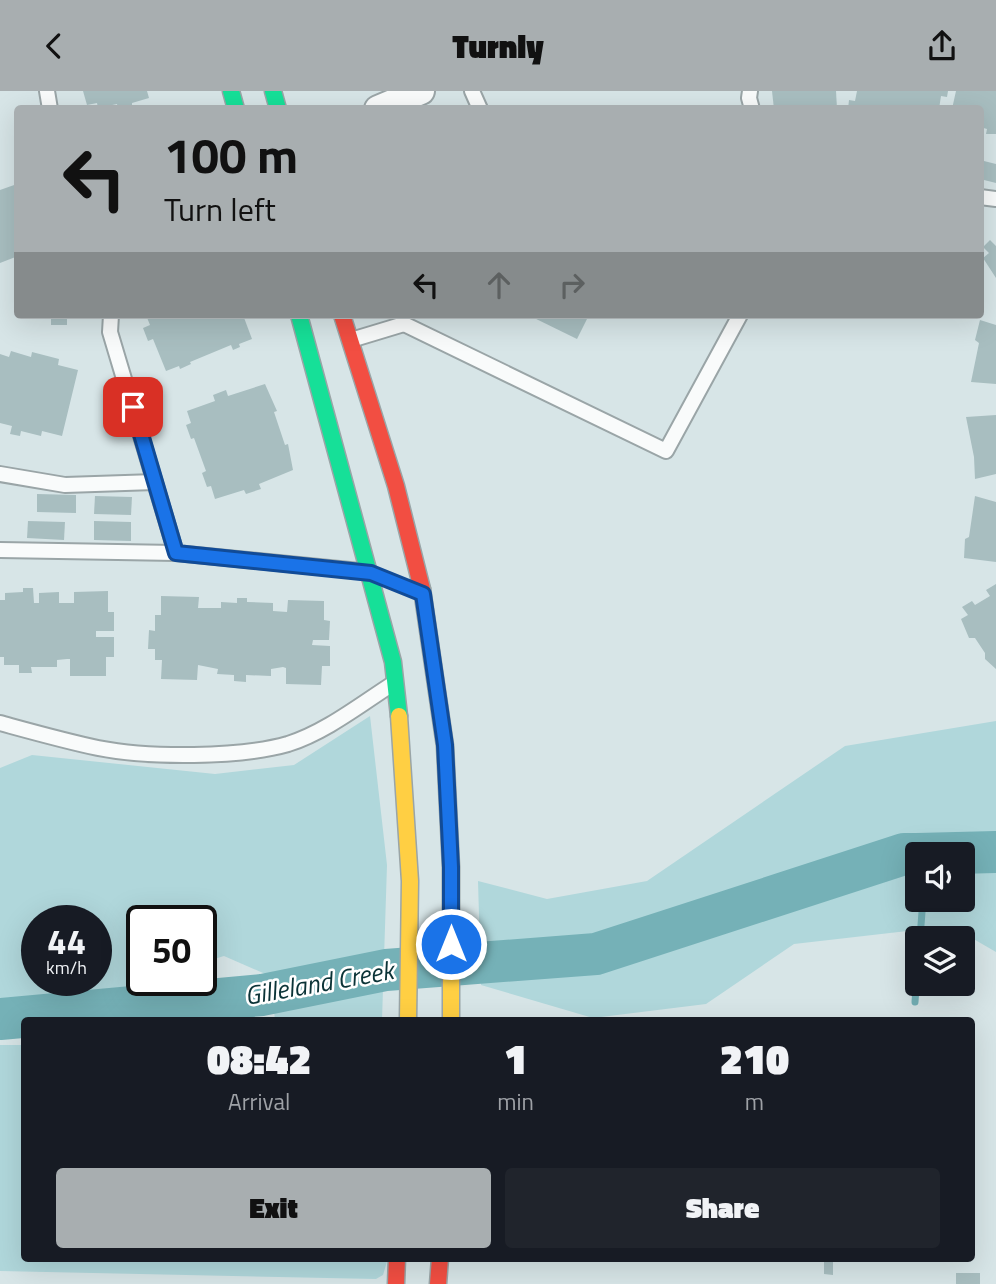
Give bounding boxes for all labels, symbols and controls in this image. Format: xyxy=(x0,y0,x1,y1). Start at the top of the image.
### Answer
text: Turnly xyxy=(452,22,544,70)
icon: back xyxy=(35,27,73,65)
icon: share xyxy=(923,27,961,65)
text: 100 m xyxy=(164,117,298,192)
icon: left xyxy=(49,133,140,224)
text: Turn left xyxy=(164,185,276,233)
icon: left xyxy=(407,266,445,304)
icon: ahead xyxy=(480,266,518,304)
icon: right xyxy=(553,266,591,304)
pin xyxy=(103,377,163,437)
icon: arrive xyxy=(114,388,152,426)
map controls xyxy=(905,842,975,996)
button: sound xyxy=(905,842,975,912)
speed limit sign: 50 xyxy=(126,905,217,996)
position arrow xyxy=(414,907,488,981)
text: 44 xyxy=(47,914,86,968)
button: layers xyxy=(905,926,975,996)
water label: Gilleland Creek xyxy=(242,950,400,1015)
text: km/h xyxy=(46,954,87,981)
text: 08:42 xyxy=(207,1026,311,1090)
text: 1 xyxy=(504,1026,527,1090)
text: 210 xyxy=(720,1026,789,1090)
text: Arrival xyxy=(228,1084,290,1119)
text: min xyxy=(497,1084,534,1119)
text: m xyxy=(745,1084,764,1119)
button: Exit xyxy=(56,1168,491,1248)
button: Share xyxy=(505,1168,940,1248)

